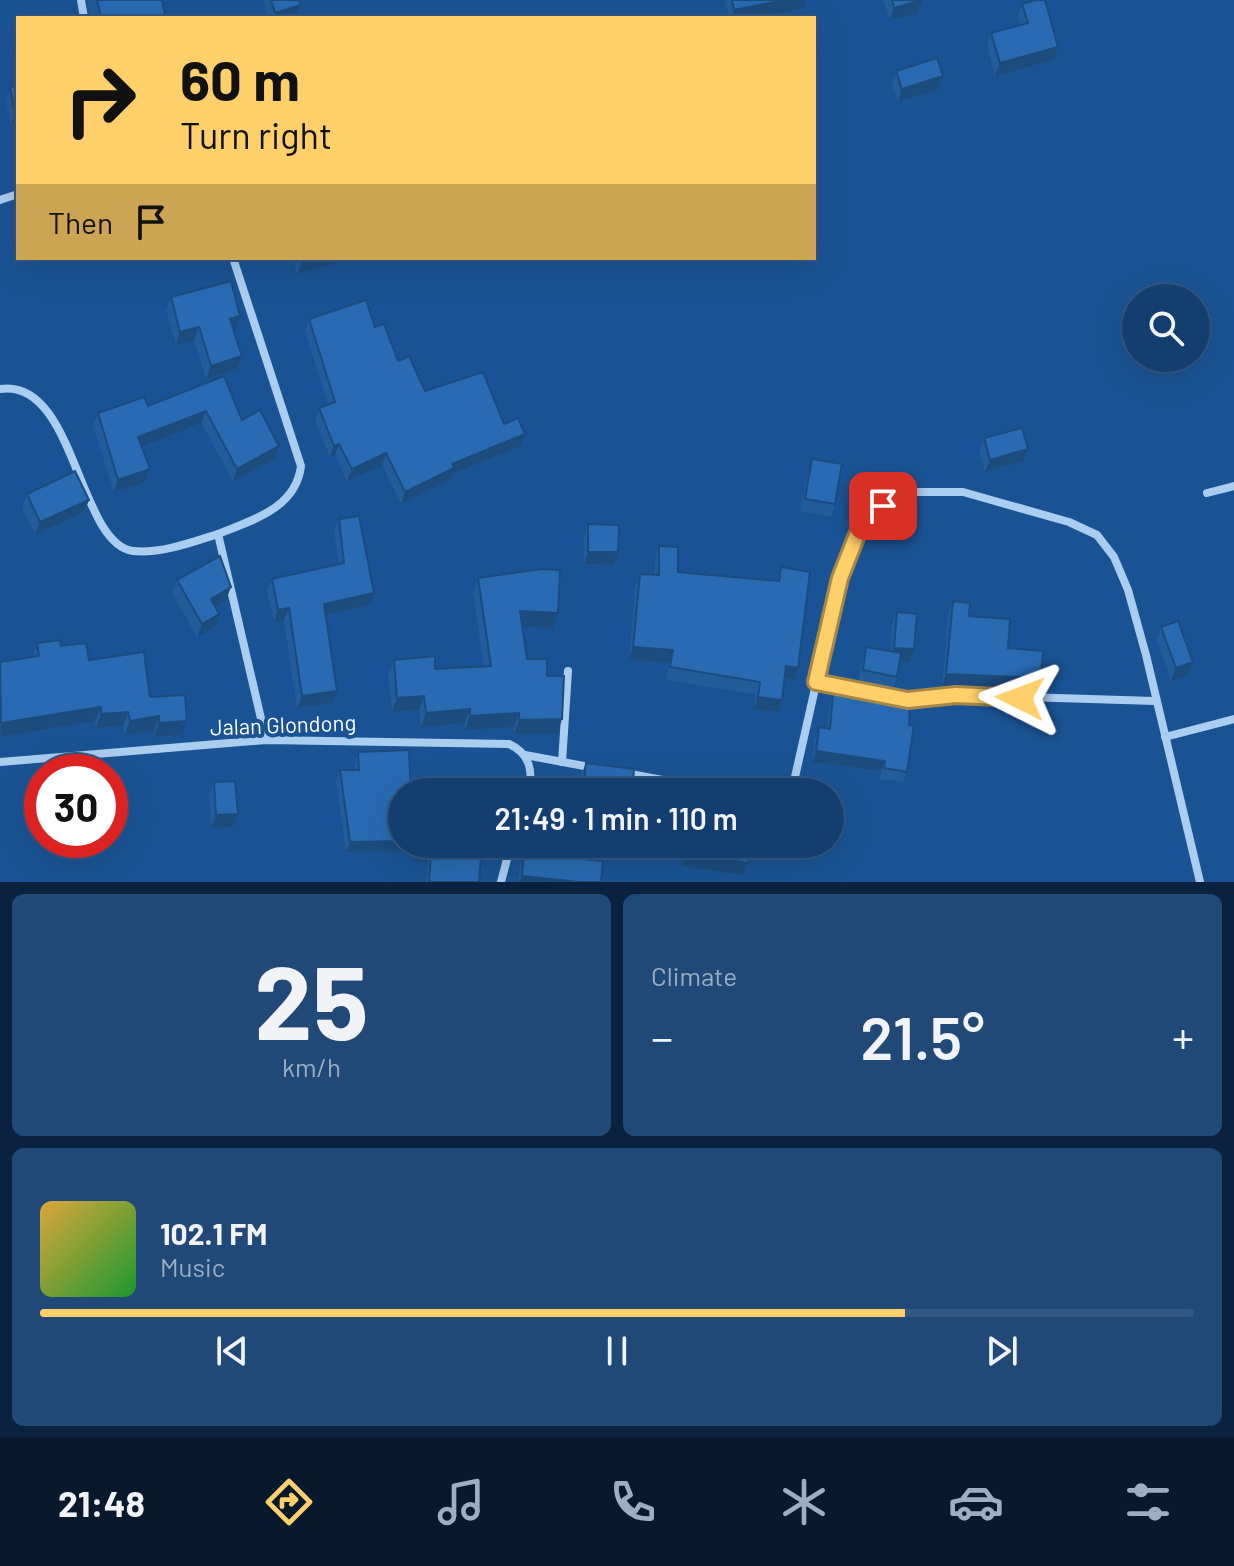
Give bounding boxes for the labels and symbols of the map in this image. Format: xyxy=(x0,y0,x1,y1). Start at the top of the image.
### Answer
pin xyxy=(849,472,917,540)
position arrow xyxy=(978,656,1062,740)
street label: Jalan Glondong xyxy=(209,708,357,740)
speed limit sign: 30 xyxy=(24,754,128,858)

